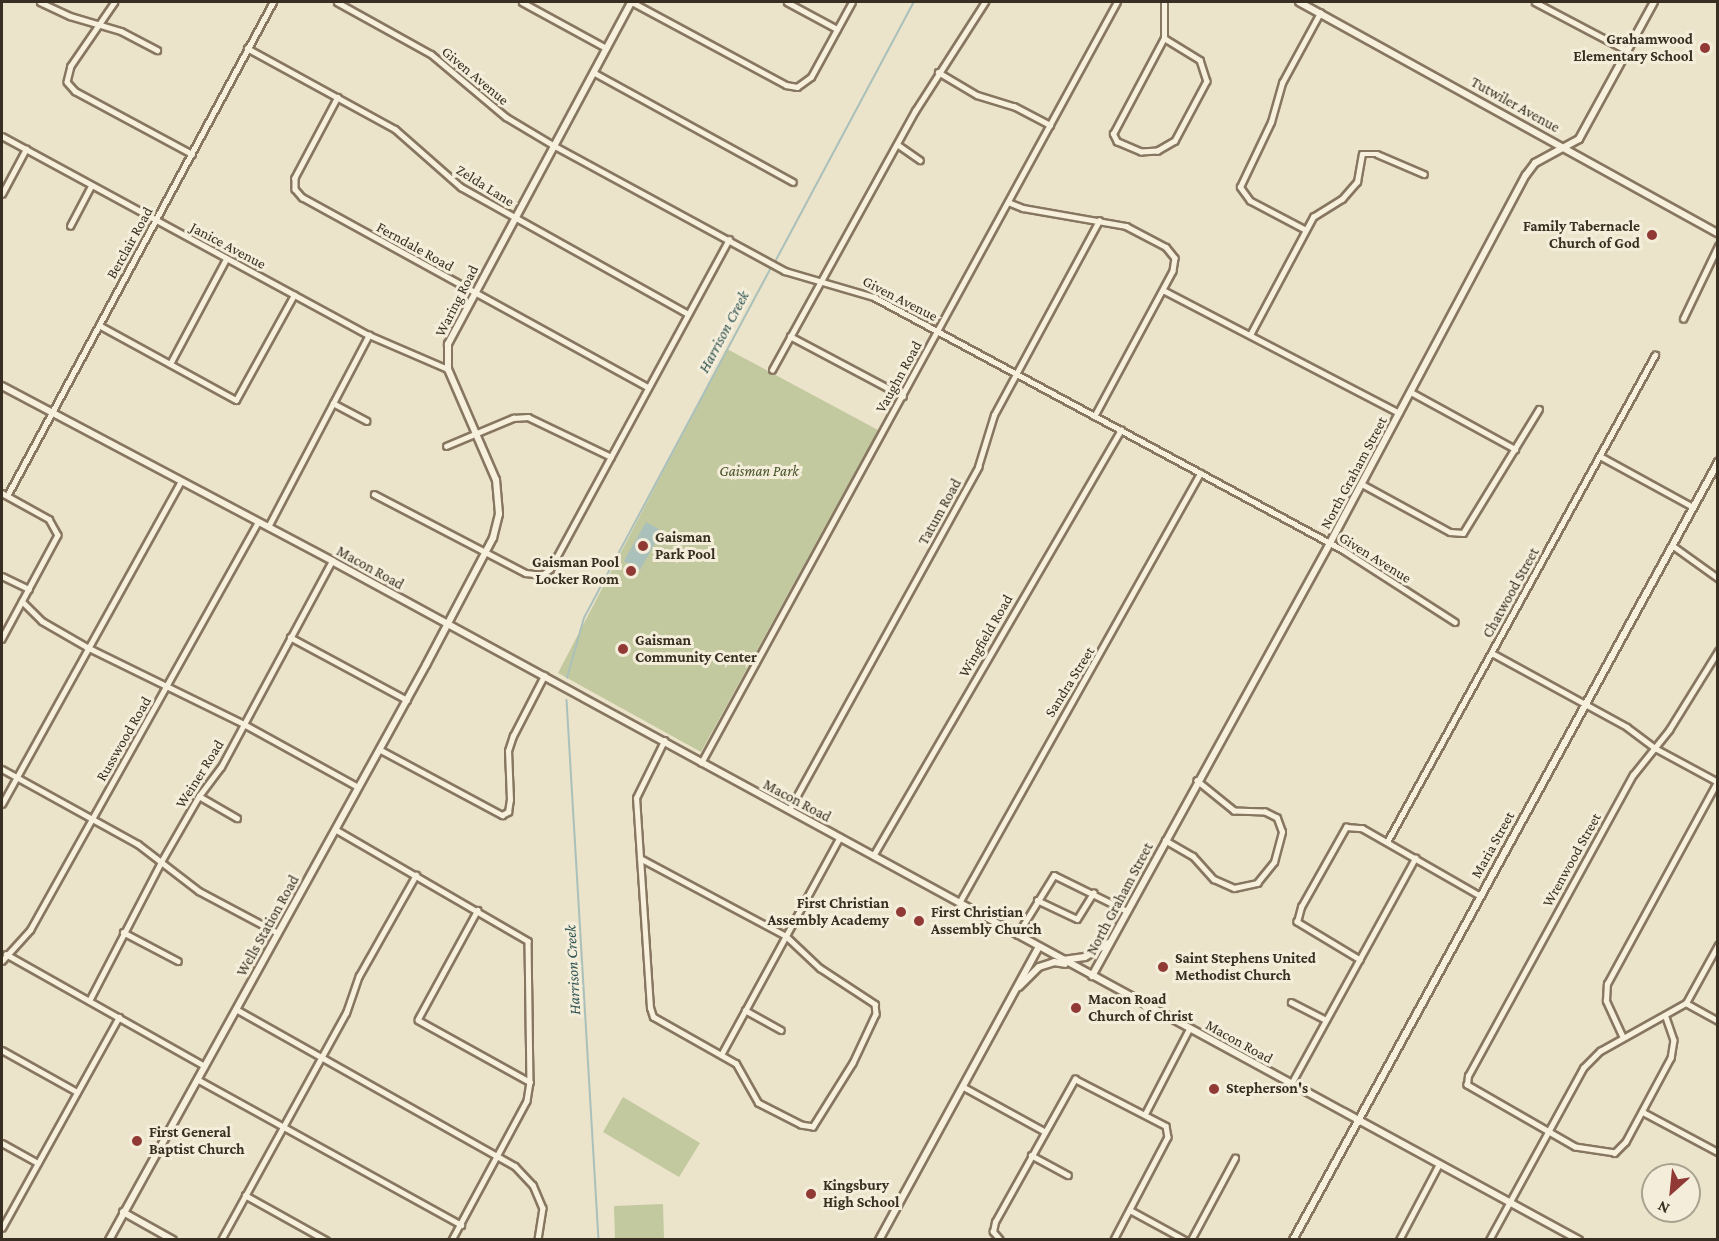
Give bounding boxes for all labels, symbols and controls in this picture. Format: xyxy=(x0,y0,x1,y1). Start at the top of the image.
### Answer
place label: Grahamwood Elementary School xyxy=(1573,30,1693,65)
marker: Grahamwood Elementary School xyxy=(1698,41,1712,55)
street label: Given Avenue xyxy=(438,43,512,109)
street label: Tutwiler Avenue xyxy=(1467,73,1563,137)
street label: Zelda Lane xyxy=(453,161,517,211)
street label: Berclair Road xyxy=(103,204,157,282)
place label: Family Tabernacle Church of God xyxy=(1523,217,1640,252)
street label: Ferndale Road xyxy=(373,218,457,276)
street label: Janice Avenue xyxy=(187,219,269,273)
marker: Family Tabernacle Church of God xyxy=(1645,228,1659,242)
street label: Waring Road xyxy=(431,262,483,340)
street label: Given Avenue xyxy=(859,272,941,326)
water label: Harrison Creek xyxy=(694,288,754,376)
street label: Vaughn Road xyxy=(872,338,926,416)
street label: North Graham Street xyxy=(1317,414,1391,532)
park label: Gaisman Park xyxy=(719,463,799,481)
street label: Tatum Road xyxy=(914,476,966,548)
place label: Gaisman Park Pool xyxy=(655,528,715,563)
street label: Given Avenue xyxy=(1336,529,1414,587)
marker: Gaisman Park Pool xyxy=(636,539,650,553)
street label: Macon Road xyxy=(333,542,407,594)
street label: Chatwood Street xyxy=(1479,545,1543,641)
place label: Gaisman Pool Locker Room xyxy=(532,553,619,588)
marker: Gaisman Pool Locker Room xyxy=(624,564,638,578)
street label: Wingfield Road xyxy=(955,591,1017,681)
place label: Gaisman Community Center xyxy=(635,631,757,666)
marker: Gaisman Community Center xyxy=(616,642,630,656)
street label: Sandra Street xyxy=(1041,643,1099,721)
street label: Russwood Road xyxy=(93,693,155,785)
street label: Weiner Road xyxy=(172,737,228,811)
street label: Macon Road xyxy=(760,776,834,826)
street label: Maria Street xyxy=(1467,808,1519,882)
street label: Wrenwood Street xyxy=(1539,810,1605,910)
street label: North Graham Street xyxy=(1083,840,1157,958)
street label: Wells Station Road xyxy=(233,872,303,980)
place label: First Christian Assembly Academy xyxy=(767,894,889,929)
place label: First Christian Assembly Church xyxy=(931,903,1042,938)
marker: First Christian Assembly Academy xyxy=(894,905,908,919)
marker: First Christian Assembly Church xyxy=(912,914,926,928)
water label: Harrison Creek xyxy=(561,924,585,1016)
place label: Saint Stephens United Methodist Church xyxy=(1175,949,1316,984)
marker: Saint Stephens United Methodist Church xyxy=(1156,960,1170,974)
place label: Macon Road Church of Christ xyxy=(1088,990,1193,1025)
marker: Macon Road Church of Christ xyxy=(1069,1001,1083,1015)
street label: Macon Road xyxy=(1202,1016,1276,1068)
place label: Stepherson's xyxy=(1226,1080,1308,1098)
marker: Stepherson's xyxy=(1207,1082,1221,1096)
place label: First General Baptist Church xyxy=(149,1123,245,1158)
marker: First General Baptist Church xyxy=(130,1134,144,1148)
north arrow xyxy=(1641,1163,1701,1223)
place label: Kingsbury High School xyxy=(823,1176,899,1211)
marker: Kingsbury High School xyxy=(804,1187,818,1201)
text: N xyxy=(1655,1198,1672,1218)

